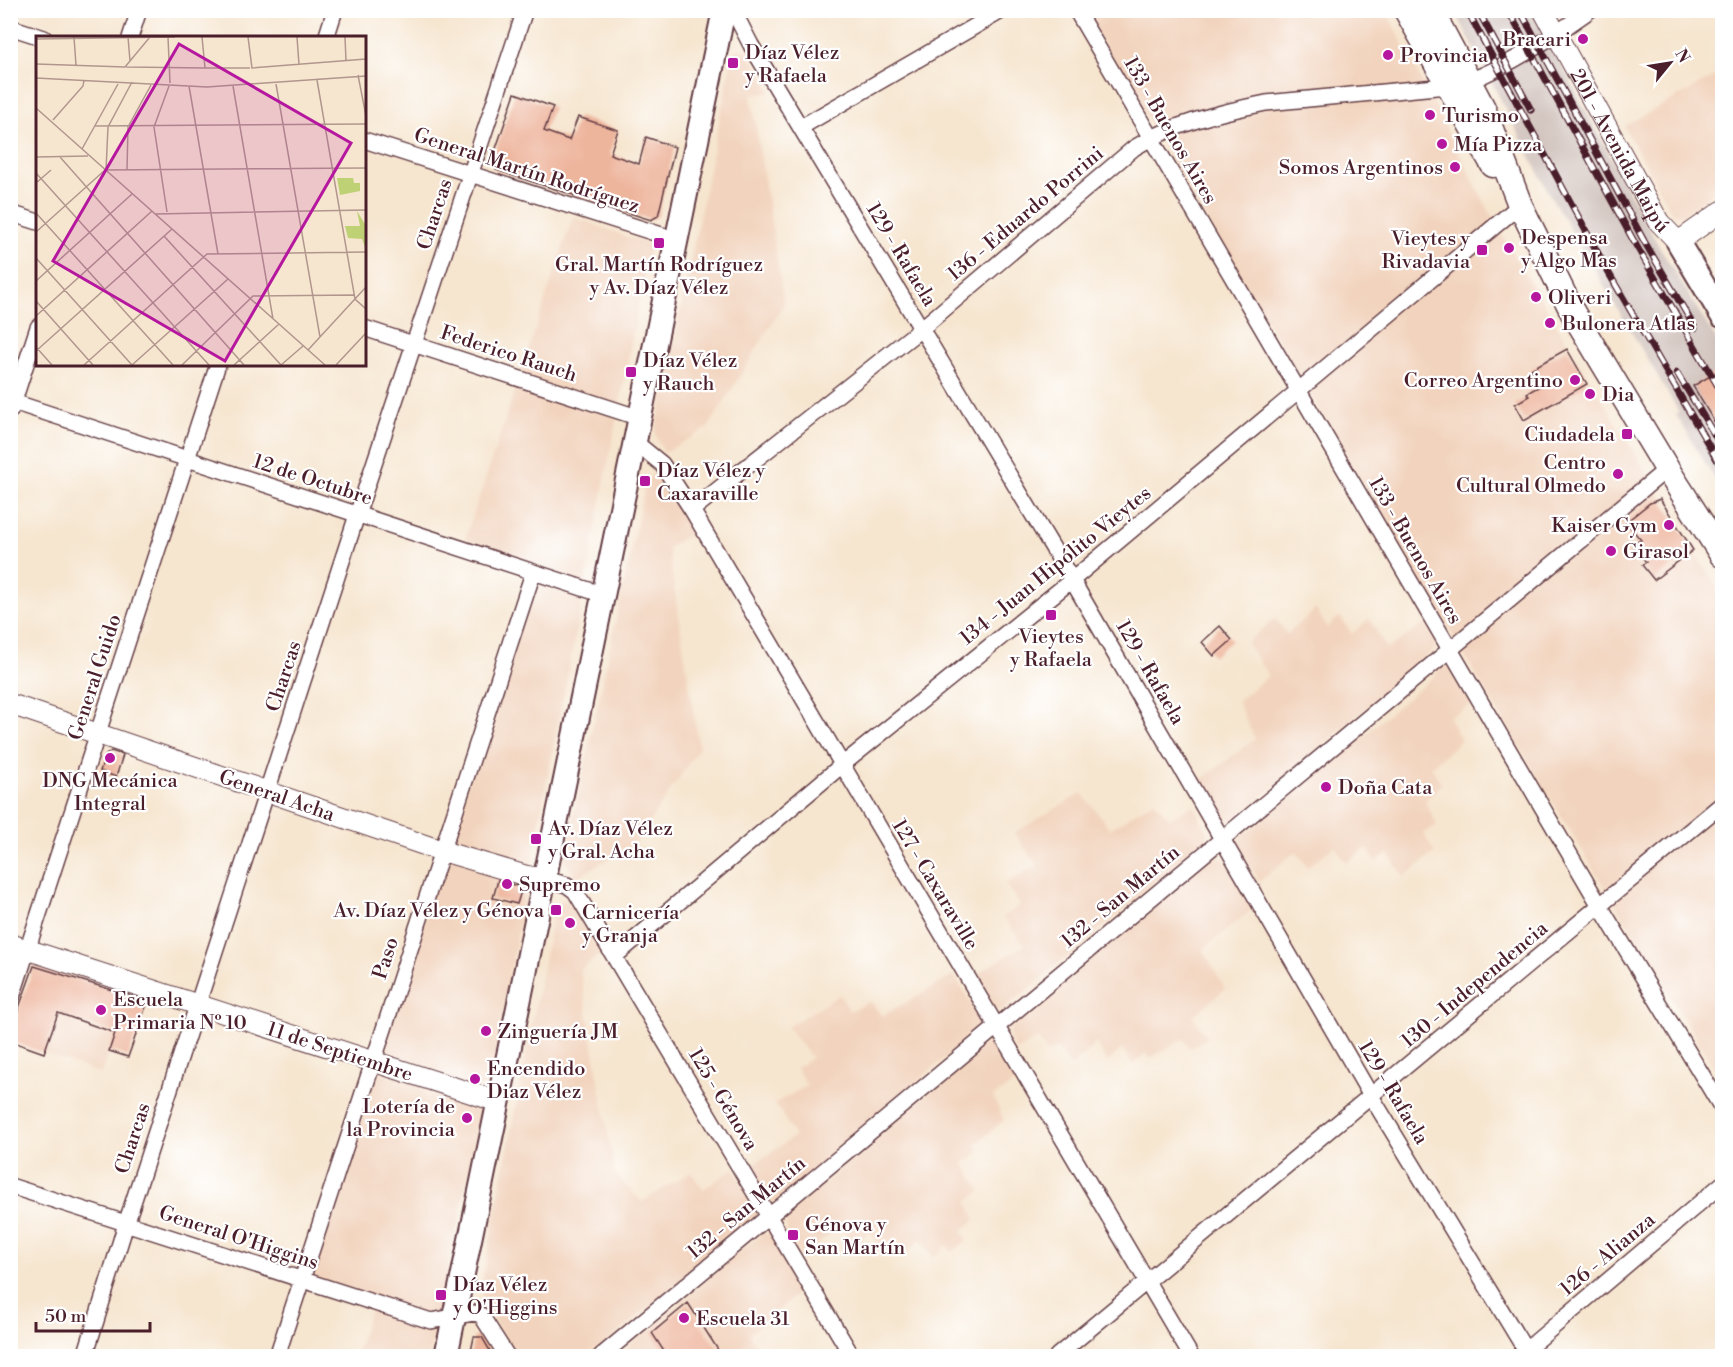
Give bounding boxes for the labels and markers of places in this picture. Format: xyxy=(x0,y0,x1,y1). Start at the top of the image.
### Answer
place label: Bracari xyxy=(1501,28,1571,53)
marker: Bracari xyxy=(1576,32,1590,46)
place label: Díaz Vélez y Rafaela xyxy=(744,41,839,89)
place label: Provincia xyxy=(1400,44,1489,69)
marker: Provincia xyxy=(1381,48,1395,62)
marker: Díaz Vélez y Rafaela xyxy=(726,56,740,70)
place label: Turismo xyxy=(1442,104,1519,129)
marker: Turismo xyxy=(1423,108,1437,122)
place label: Mía Pizza xyxy=(1454,133,1543,158)
marker: Mía Pizza xyxy=(1435,137,1449,151)
place label: Somos Argentinos xyxy=(1279,156,1443,181)
marker: Somos Argentinos xyxy=(1448,160,1462,174)
place label: Despensa y Algo Mas xyxy=(1520,226,1617,274)
place label: Vieytes y Rivadavia xyxy=(1382,227,1471,275)
marker: Gral. Martín Rodríguez y Av. Díaz Vélez xyxy=(652,236,666,250)
marker: Despensa y Algo Mas xyxy=(1502,241,1516,255)
marker: Vieytes y Rivadavia xyxy=(1475,243,1489,257)
place label: Gral. Martín Rodríguez y Av. Díaz Vélez xyxy=(555,253,763,301)
place label: Oliveri xyxy=(1548,286,1612,311)
marker: Oliveri xyxy=(1529,290,1543,304)
place label: Bulonera Atlas xyxy=(1561,312,1695,337)
marker: Bulonera Atlas xyxy=(1543,316,1557,330)
place label: Díaz Vélez y Rauch xyxy=(642,349,737,397)
marker: Díaz Vélez y Rauch xyxy=(624,365,638,379)
place label: Correo Argentino xyxy=(1404,369,1563,394)
marker: Correo Argentino xyxy=(1568,373,1582,387)
place label: Dia xyxy=(1602,383,1635,408)
marker: Dia xyxy=(1583,387,1597,401)
place label: Ciudadela xyxy=(1524,423,1616,448)
marker: Ciudadela xyxy=(1620,427,1634,441)
place label: Centro Cultural Olmedo xyxy=(1456,451,1606,499)
place label: Díaz Vélez y Caxaraville xyxy=(657,459,765,507)
marker: Centro Cultural Olmedo xyxy=(1611,467,1625,481)
marker: Díaz Vélez y Caxaraville xyxy=(638,474,652,488)
place label: Kaiser Gym xyxy=(1551,514,1657,539)
marker: Kaiser Gym xyxy=(1662,518,1676,532)
place label: Girasol xyxy=(1623,540,1689,565)
marker: Girasol xyxy=(1604,544,1618,558)
marker: Vieytes y Rafaela xyxy=(1044,608,1058,622)
place label: Vieytes y Rafaela xyxy=(1009,625,1093,673)
marker: DNG Mecánica Integral xyxy=(103,751,117,765)
place label: DNG Mecánica Integral xyxy=(42,769,179,817)
place label: Doña Cata xyxy=(1338,776,1433,801)
marker: Doña Cata xyxy=(1319,780,1333,794)
place label: Av. Díaz Vélez y Gral. Acha xyxy=(547,817,673,865)
marker: Av. Díaz Vélez y Gral. Acha xyxy=(529,832,543,846)
place label: Supremo xyxy=(519,873,601,898)
marker: Supremo xyxy=(500,877,514,891)
place label: Av. Díaz Vélez y Génova xyxy=(333,899,545,924)
place label: Carnicería y Granja xyxy=(581,901,680,949)
marker: Av. Díaz Vélez y Génova xyxy=(549,903,563,917)
marker: Carnicería y Granja xyxy=(563,916,577,930)
place label: Escuela Primaria Nº 10 xyxy=(113,988,247,1036)
marker: Escuela Primaria Nº 10 xyxy=(94,1003,108,1017)
place label: Zinguería JM xyxy=(498,1020,618,1045)
marker: Zinguería JM xyxy=(479,1024,493,1038)
place label: Encendido Diaz Vélez xyxy=(487,1057,585,1105)
marker: Encendido Diaz Vélez xyxy=(468,1072,482,1086)
place label: Lotería de la Provincia xyxy=(347,1095,456,1143)
marker: Lotería de la Provincia xyxy=(460,1111,474,1125)
place label: Génova y San Martín xyxy=(805,1213,905,1261)
marker: Génova y San Martín xyxy=(786,1228,800,1242)
place label: Díaz Vélez y O'Higgins xyxy=(452,1273,558,1321)
marker: Díaz Vélez y O'Higgins xyxy=(434,1288,448,1302)
place label: Escuela 31 xyxy=(696,1307,790,1332)
marker: Escuela 31 xyxy=(677,1311,691,1325)

